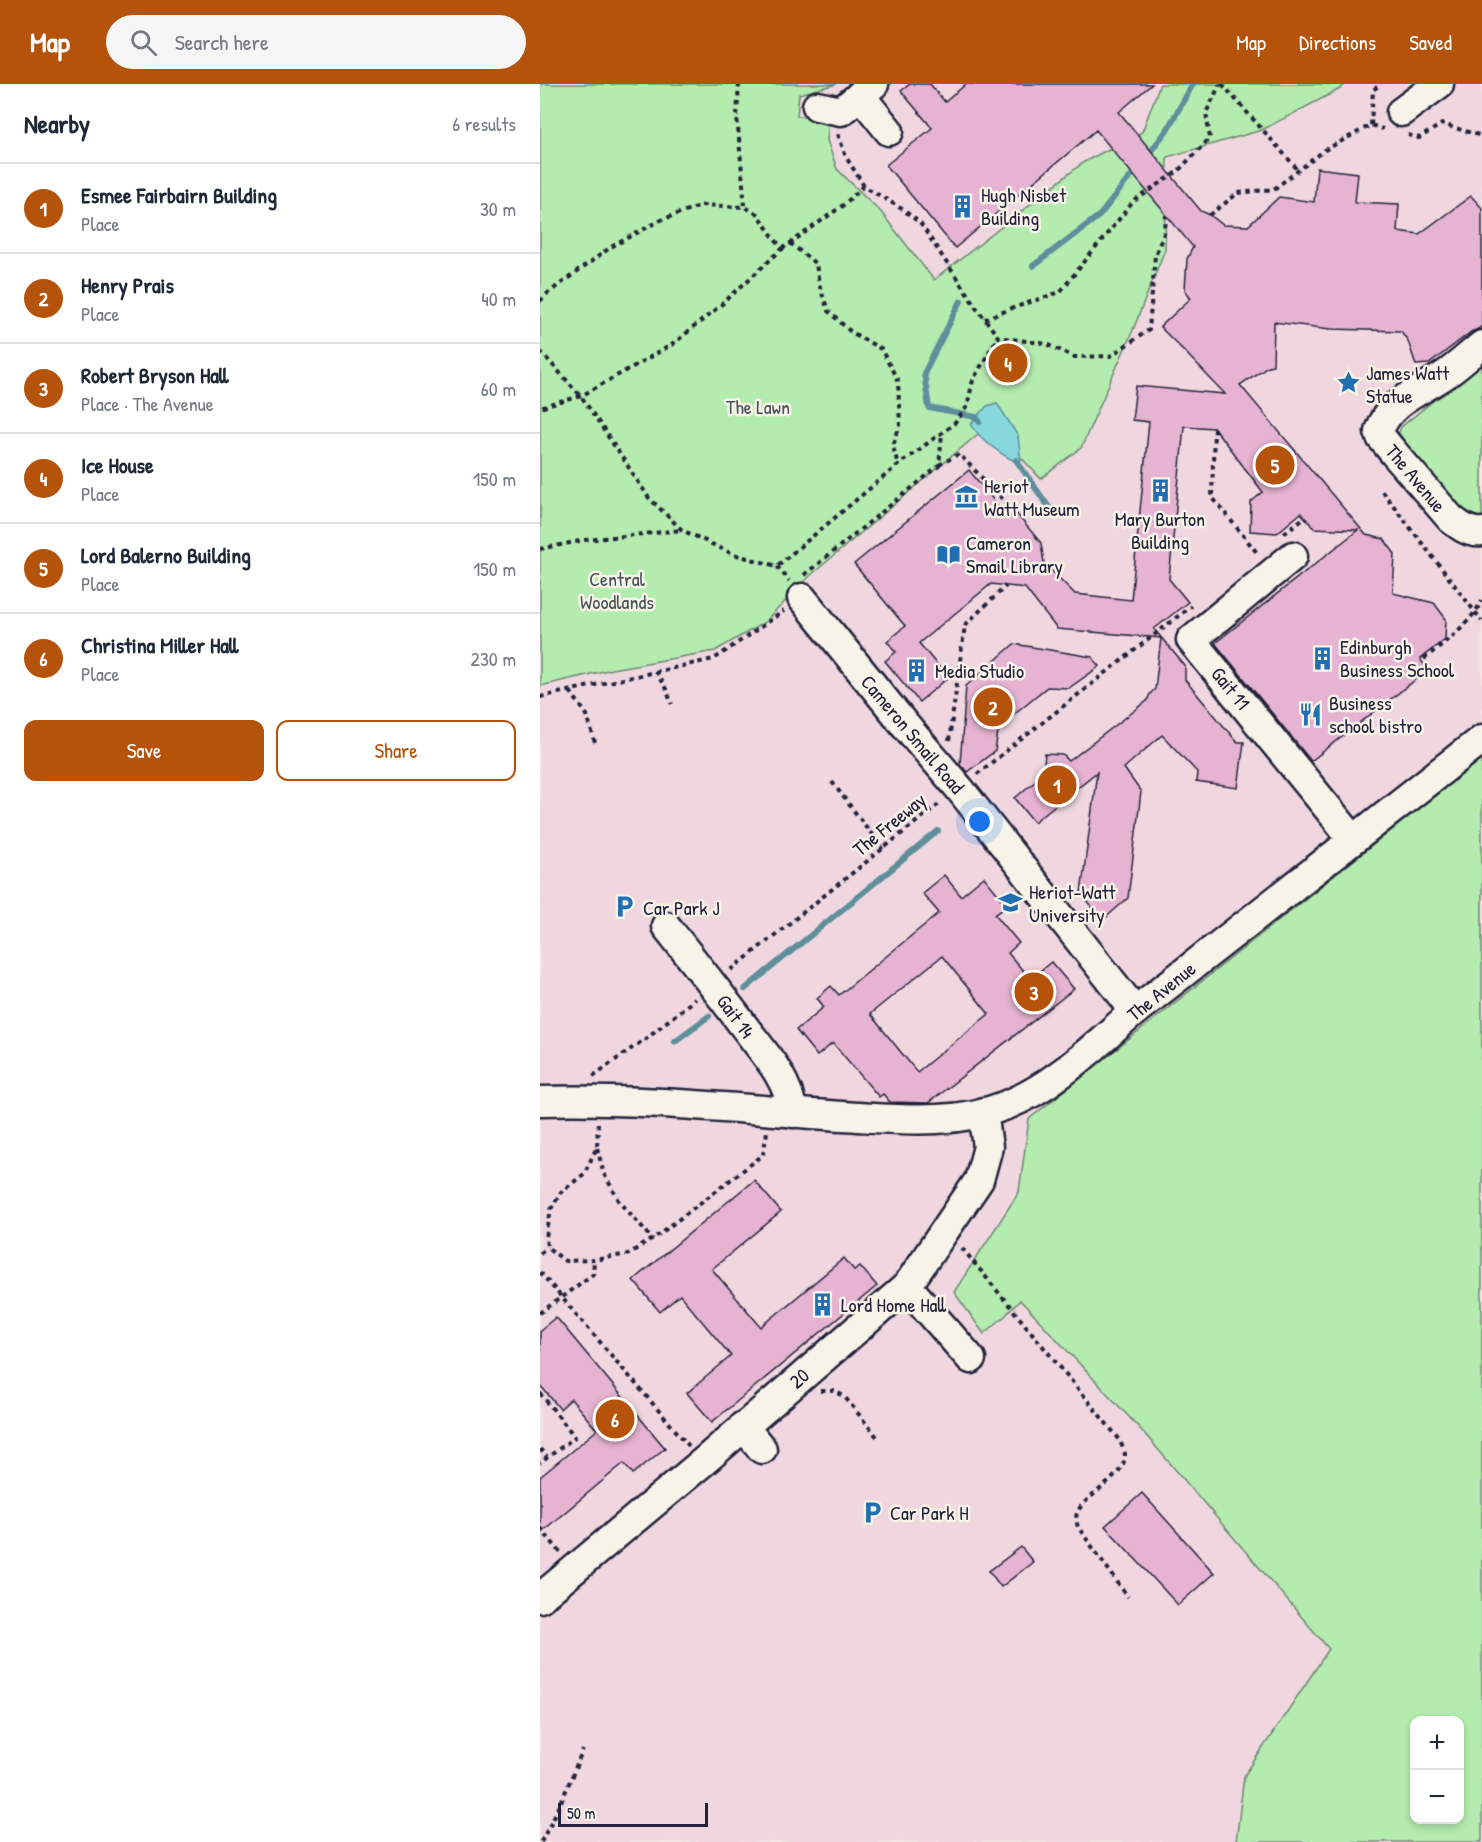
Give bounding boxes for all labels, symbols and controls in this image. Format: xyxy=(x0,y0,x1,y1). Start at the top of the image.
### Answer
search box xyxy=(106,15,526,69)
text: Map xyxy=(30,23,70,61)
icon: search xyxy=(127,26,160,59)
text: Search here xyxy=(175,27,269,57)
text: Map xyxy=(1236,28,1266,57)
text: Directions xyxy=(1299,28,1376,57)
text: Saved xyxy=(1409,28,1452,57)
text: Nearby xyxy=(24,106,90,141)
text: 6 results xyxy=(452,110,516,137)
text: Esmee Fairbairn Building xyxy=(81,180,277,210)
place label: Hugh Nisbet Building xyxy=(981,181,1067,231)
building icon: Hugh Nisbet Building xyxy=(950,193,976,219)
text: 1 xyxy=(40,195,47,222)
text: 30 m xyxy=(480,195,516,222)
text: Place xyxy=(81,210,120,237)
text: Henry Prais xyxy=(81,270,174,300)
text: 2 xyxy=(39,285,48,312)
text: 40 m xyxy=(481,285,516,312)
text: Place xyxy=(81,300,120,327)
pin: 4 xyxy=(988,340,1028,386)
place label: James Watt Statue xyxy=(1366,359,1450,409)
text: Robert Bryson Hall xyxy=(81,360,228,390)
place icon: James Watt Statue xyxy=(1335,370,1361,396)
text: 3 xyxy=(39,375,48,402)
text: 60 m xyxy=(481,375,516,402)
text: Place · The Avenue xyxy=(81,390,214,417)
park label: The Lawn xyxy=(726,393,790,420)
street label: The Avenue xyxy=(1380,438,1452,518)
pin: 5 xyxy=(1256,442,1294,488)
text: Ice House xyxy=(81,450,154,480)
text: 4 xyxy=(40,465,47,492)
text: 150 m xyxy=(473,465,516,492)
place label: Heriot Watt Museum xyxy=(984,472,1080,522)
building icon: Mary Burton Building xyxy=(1147,477,1173,503)
text: Place xyxy=(81,480,120,507)
museum icon: Heriot Watt Museum xyxy=(953,484,979,510)
place label: Mary Burton Building xyxy=(1115,505,1205,555)
place label: Cameron Smail Library xyxy=(966,529,1063,579)
text: Lord Balerno Building xyxy=(81,540,251,570)
library icon: Cameron Smail Library xyxy=(935,541,961,567)
text: 5 xyxy=(39,555,48,582)
text: 150 m xyxy=(473,555,516,582)
park label: Central Woodlands xyxy=(580,565,654,615)
text: Place xyxy=(81,570,120,597)
text: Christina Miller Hall xyxy=(81,630,238,660)
place label: Edinburgh Business School xyxy=(1340,633,1455,683)
text: 6 xyxy=(40,645,47,672)
text: 230 m xyxy=(471,645,516,672)
building icon: Edinburgh Business School xyxy=(1309,645,1335,671)
building icon: Media Studio xyxy=(904,657,930,683)
place label: Media Studio xyxy=(935,657,1024,684)
text: Place xyxy=(81,660,120,687)
street label: Gait 11 xyxy=(1205,661,1257,715)
street label: Cameron Smail Road xyxy=(855,669,971,799)
pin: 2 xyxy=(974,684,1012,730)
place label: Business school bistro xyxy=(1329,689,1422,739)
restaurant icon: Business school bistro xyxy=(1298,701,1324,727)
button: Save xyxy=(24,720,264,781)
button: Share xyxy=(276,720,516,781)
pin: 1 xyxy=(1038,762,1076,808)
street label: The Freeway xyxy=(847,786,931,862)
your location xyxy=(965,807,994,836)
place label: Heriot-Watt University xyxy=(1029,878,1117,928)
school or university icon: Heriot-Watt University xyxy=(998,889,1024,915)
parking icon: Car Park J xyxy=(612,894,638,920)
place label: Car Park J xyxy=(643,894,720,921)
street label: The Avenue xyxy=(1121,955,1201,1027)
pin: 3 xyxy=(1014,970,1054,1014)
street label: Gait 14 xyxy=(711,989,761,1043)
building icon: Lord Home Hall xyxy=(810,1291,836,1317)
place label: Lord Home Hall xyxy=(841,1291,946,1318)
street label: 20 xyxy=(783,1362,815,1394)
pin: 6 xyxy=(596,1396,634,1442)
parking icon: Car Park H xyxy=(859,1499,885,1525)
place label: Car Park H xyxy=(890,1499,969,1526)
map controls xyxy=(1410,1716,1464,1824)
button: + xyxy=(1410,1716,1464,1770)
button: − xyxy=(1410,1770,1464,1824)
scale bar xyxy=(558,1800,708,1828)
text: 50 m xyxy=(567,1802,596,1824)

